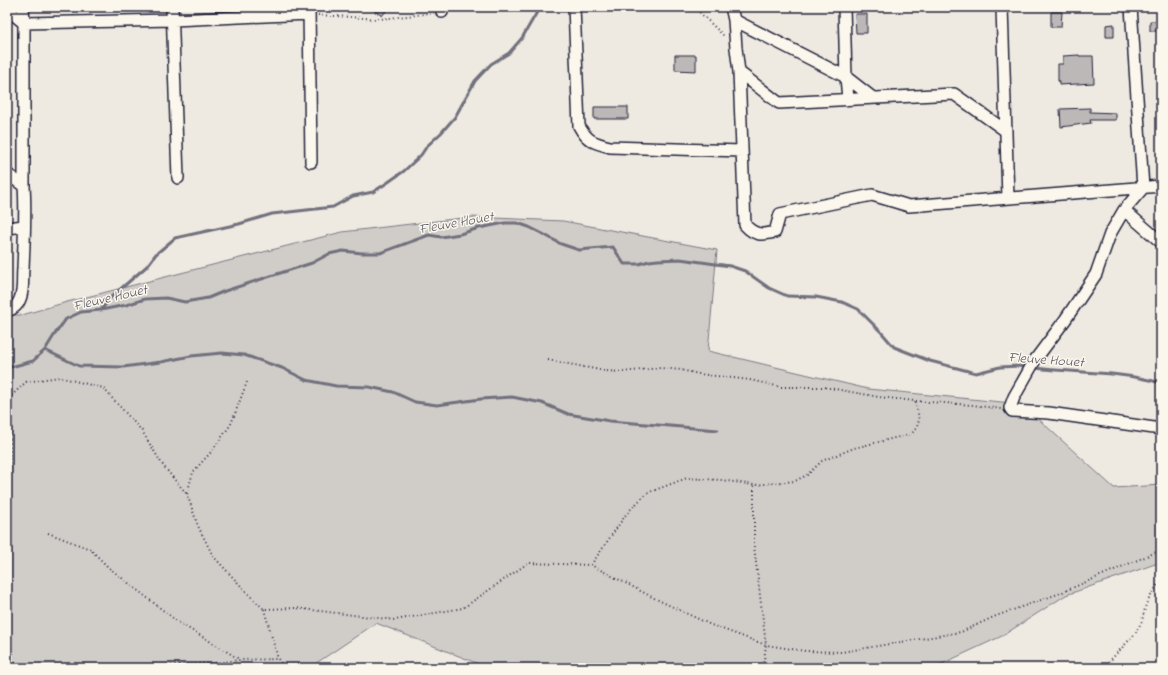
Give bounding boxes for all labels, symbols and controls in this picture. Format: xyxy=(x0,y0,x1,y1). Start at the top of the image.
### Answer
water label: Fleuve Houet xyxy=(417,206,497,240)
water label: Fleuve Houet xyxy=(71,279,151,317)
water label: Fleuve Houet xyxy=(1007,347,1086,374)

